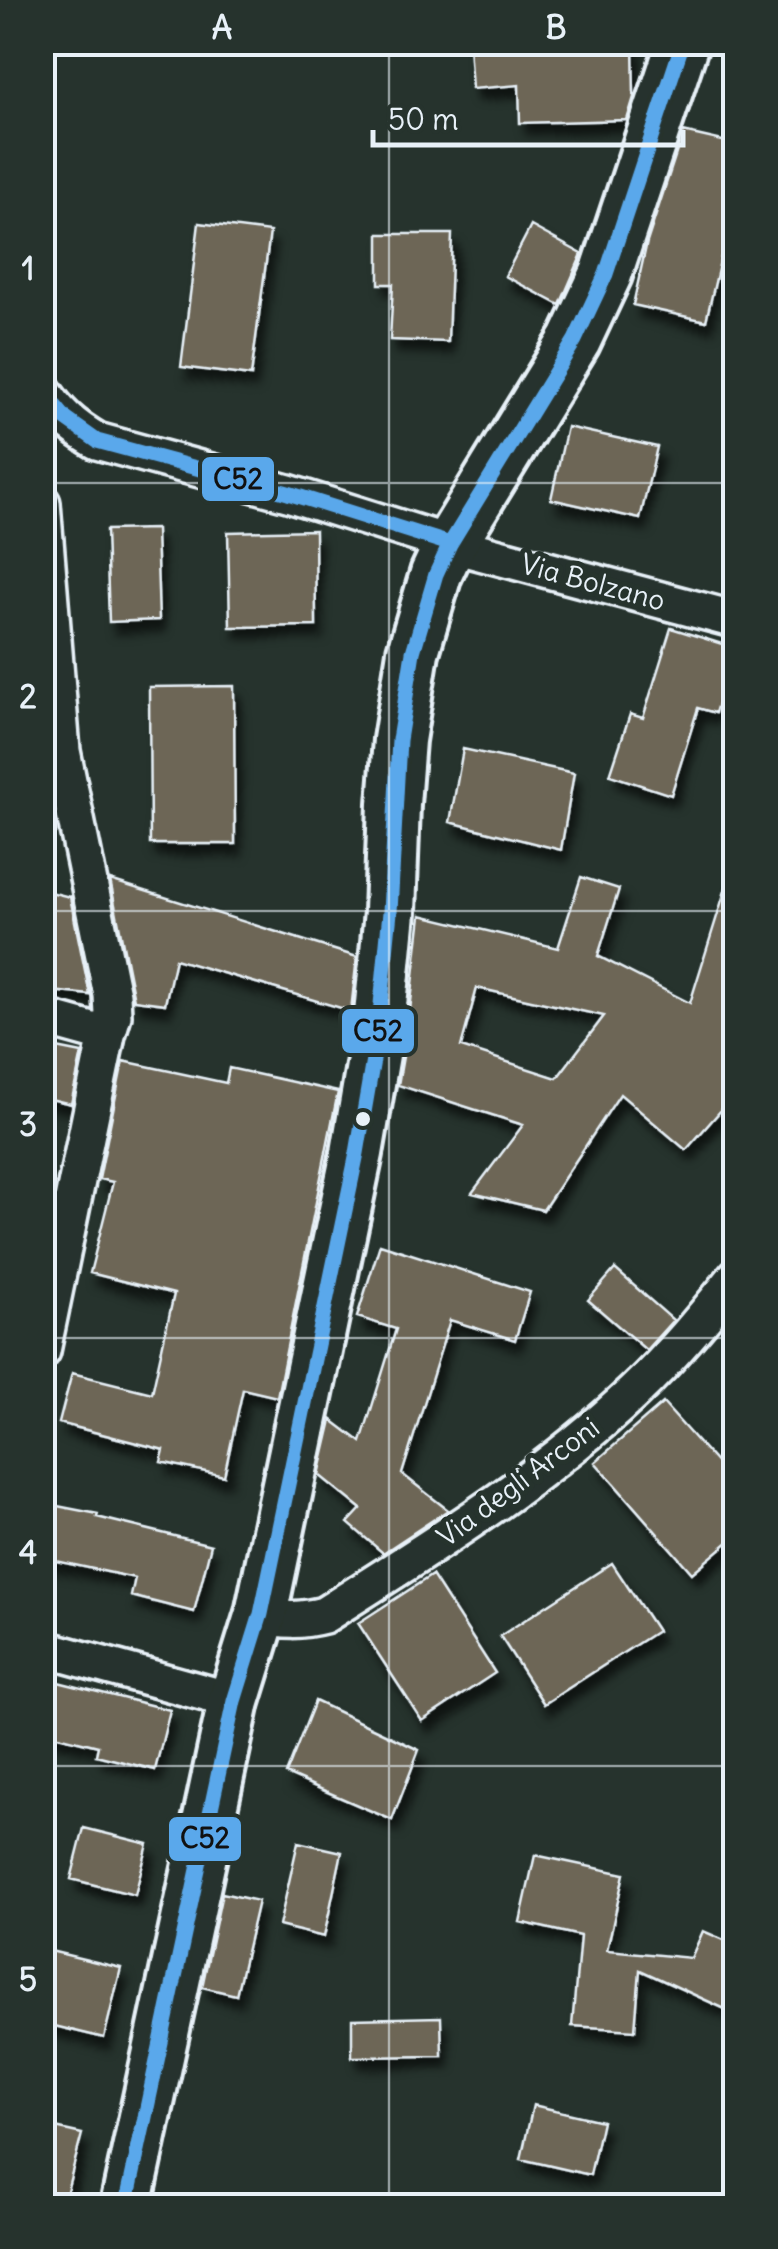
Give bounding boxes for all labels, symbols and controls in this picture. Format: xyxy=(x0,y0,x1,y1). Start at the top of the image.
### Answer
text: A xyxy=(212,7,232,48)
text: B xyxy=(546,7,566,48)
scale bar xyxy=(373,85,683,147)
text: 50 m xyxy=(388,100,458,138)
text: 1 xyxy=(22,248,34,289)
line badge: C52 xyxy=(200,455,276,503)
text: C52 xyxy=(213,461,263,497)
street label: Via Bolzano xyxy=(517,545,669,619)
text: 2 xyxy=(19,676,37,717)
line badge: C52 xyxy=(340,1007,416,1055)
text: C52 xyxy=(353,1013,403,1049)
text: 3 xyxy=(19,1104,37,1145)
unlabelled marker xyxy=(353,1109,373,1129)
street label: Via degli Arconi xyxy=(430,1409,606,1555)
text: 4 xyxy=(19,1532,37,1573)
line badge: C52 xyxy=(167,1815,243,1863)
text: C52 xyxy=(180,1820,230,1856)
text: 5 xyxy=(19,1959,37,2000)

